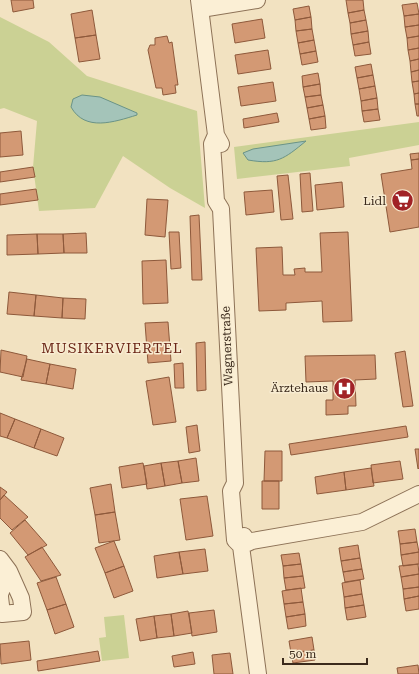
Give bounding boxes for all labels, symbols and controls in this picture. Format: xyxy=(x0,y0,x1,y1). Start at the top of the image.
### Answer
supermarket icon: Lidl xyxy=(389,188,415,214)
place label: Lidl xyxy=(363,194,386,208)
street label: Wagnerstraße xyxy=(219,305,235,386)
district label: MUSIKERVIERTEL xyxy=(41,340,183,356)
hospital icon: Ärztehaus xyxy=(331,375,357,401)
place label: Ärztehaus xyxy=(271,381,328,395)
scale bar xyxy=(283,640,367,666)
text: 50 m xyxy=(289,647,316,661)

